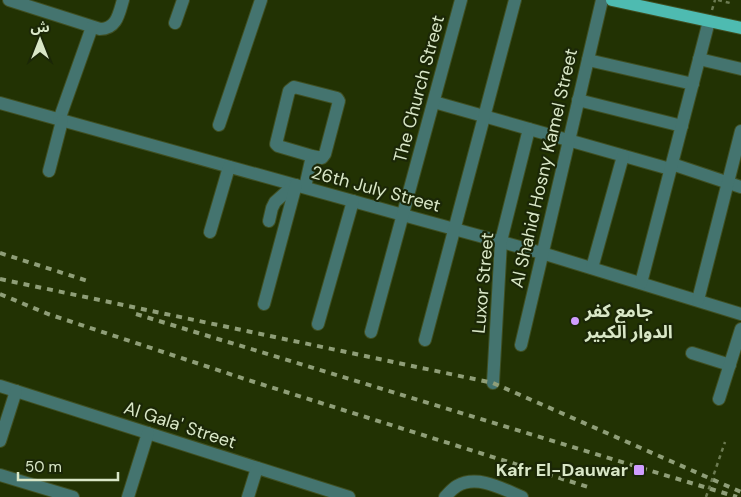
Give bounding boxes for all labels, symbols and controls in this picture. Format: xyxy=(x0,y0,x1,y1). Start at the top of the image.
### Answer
street label: The Church Street xyxy=(388,13,450,165)
north arrow xyxy=(15,15,65,65)
text: ش xyxy=(30,18,50,36)
street label: Al Shahid Hosny Kamel Street xyxy=(505,46,583,290)
street label: 26th July Street xyxy=(309,160,443,218)
street label: Luxor Street xyxy=(467,231,499,335)
place label: جامع كفر الدوار الكبير xyxy=(584,299,673,344)
marker: جامع كفر الدوار الكبير xyxy=(569,315,581,327)
street label: Al Gala' Street xyxy=(121,396,239,454)
scale bar xyxy=(18,450,118,482)
text: 50 m xyxy=(25,457,62,477)
place label: Kafr El-Dauwar xyxy=(496,458,628,482)
marker: Kafr El-Dauwar xyxy=(632,463,646,477)

